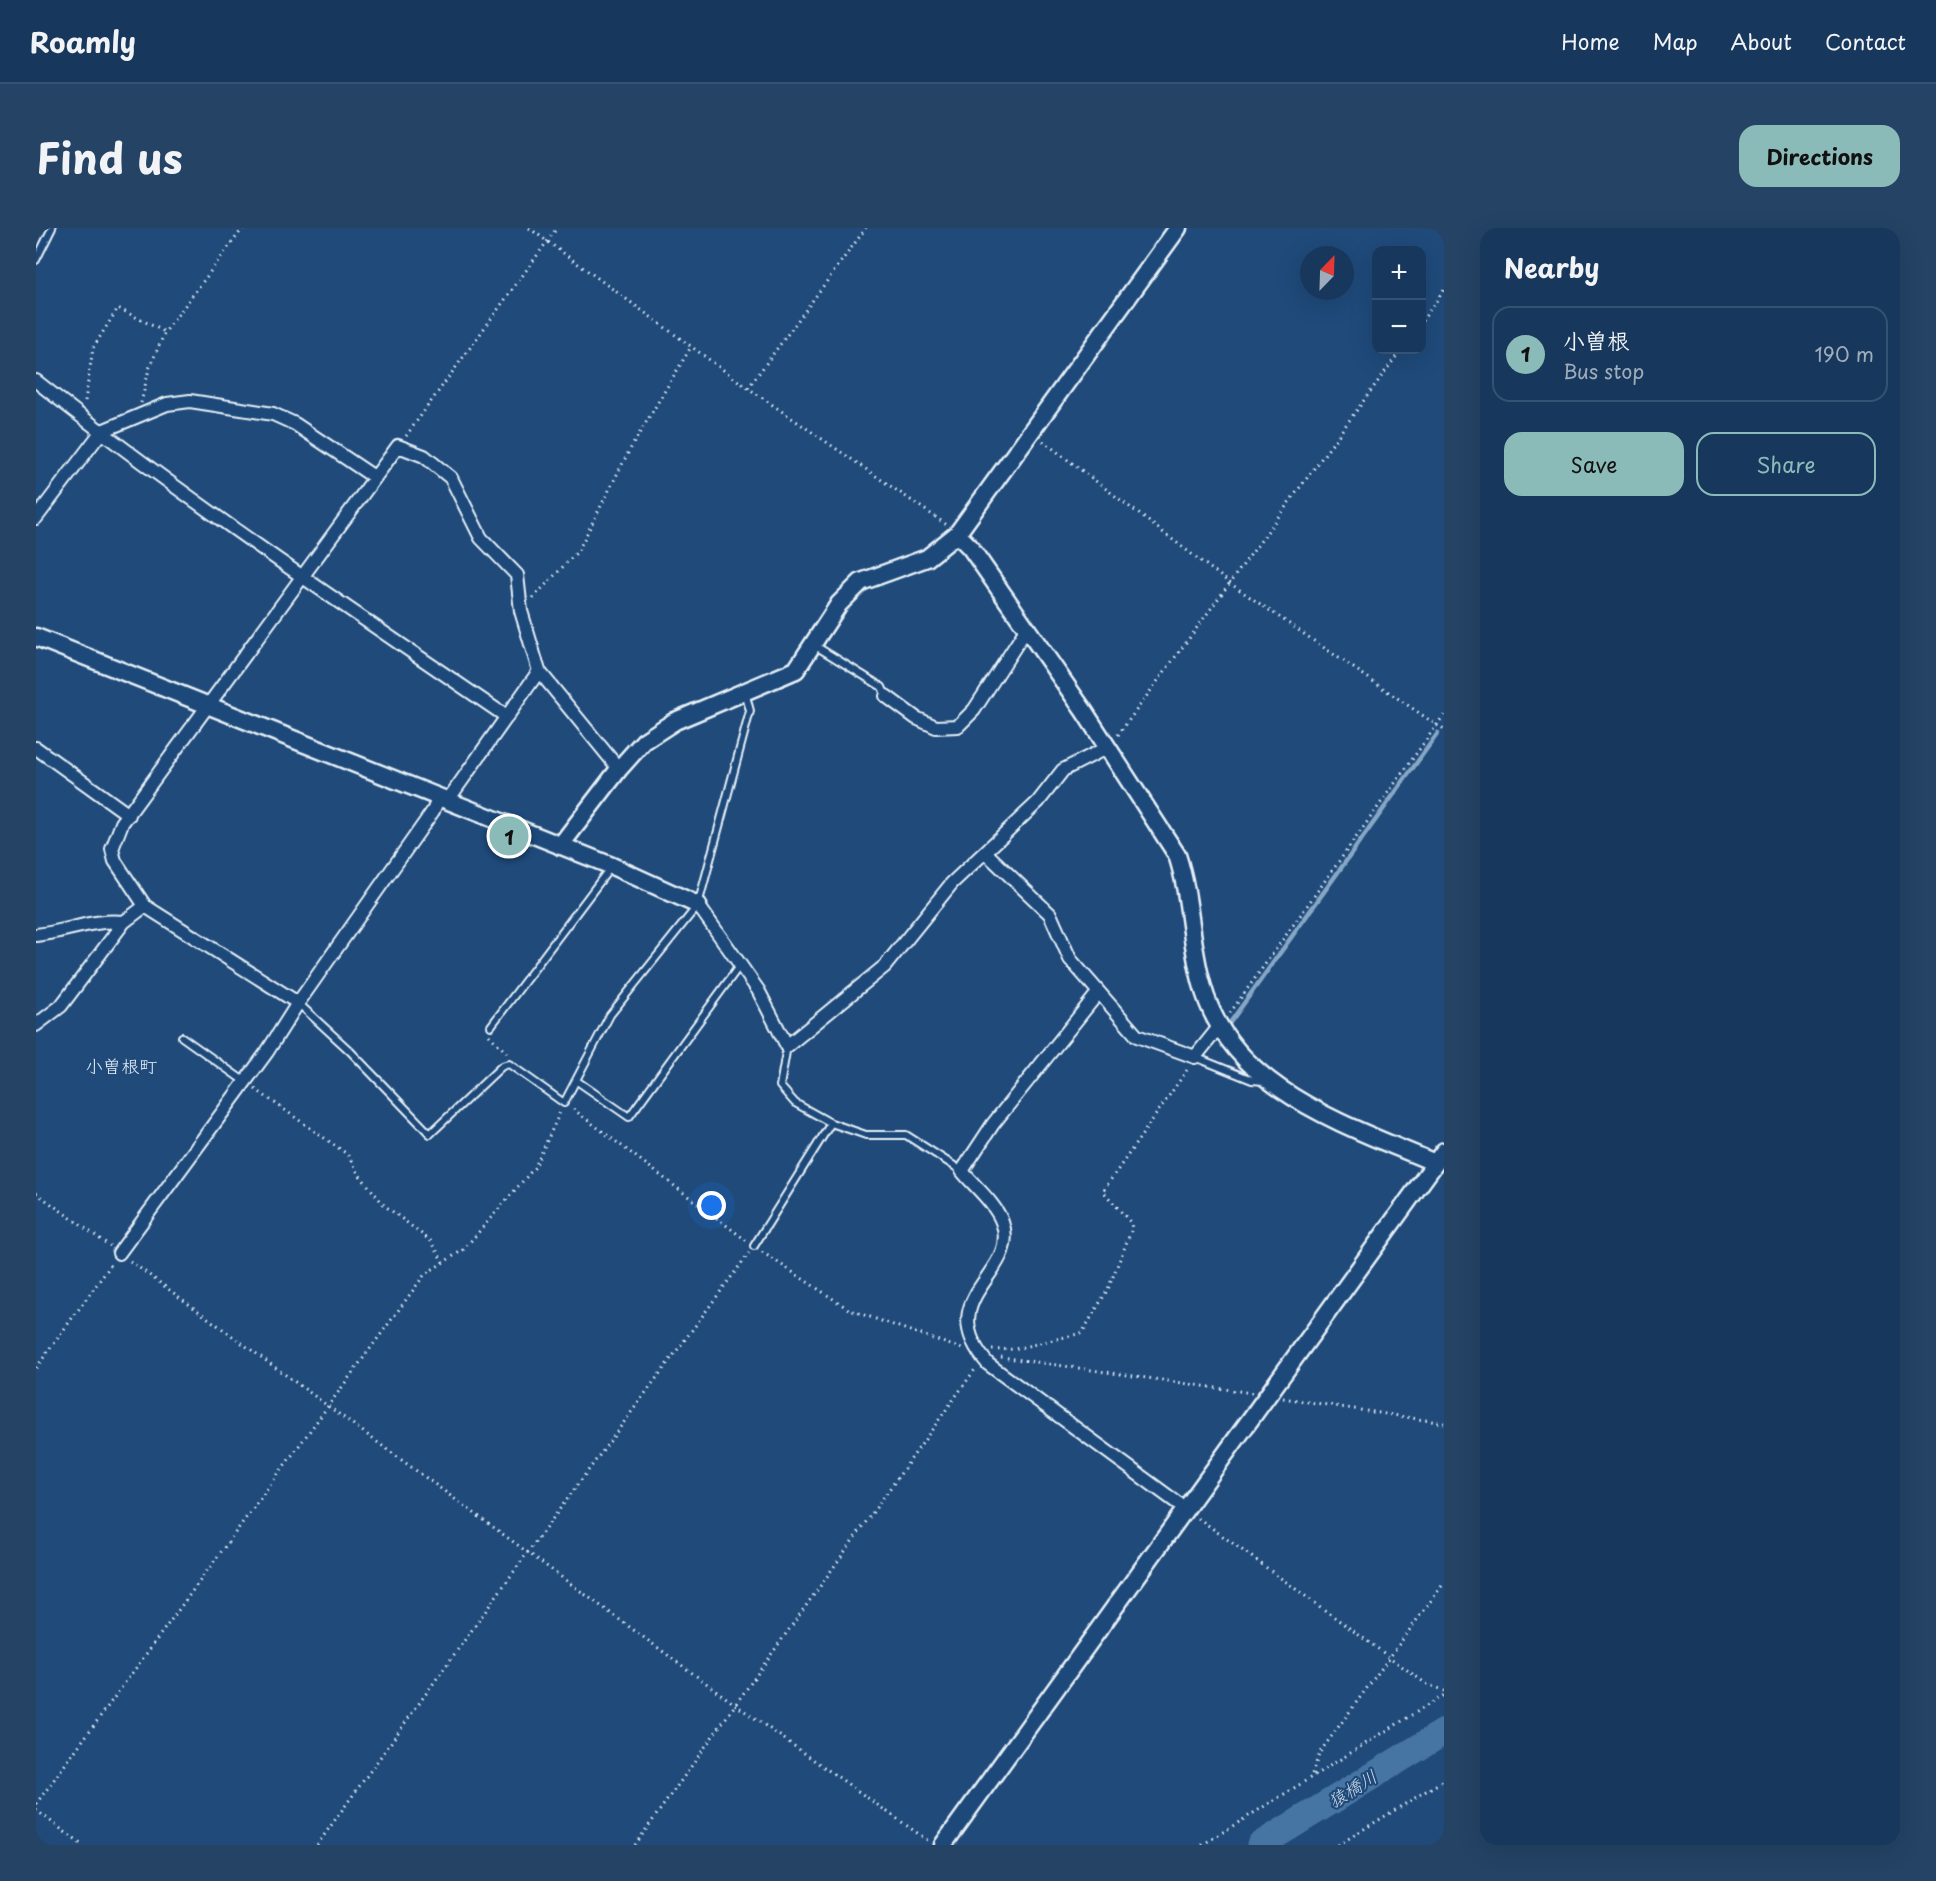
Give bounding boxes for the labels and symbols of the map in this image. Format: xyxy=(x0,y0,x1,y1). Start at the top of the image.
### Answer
north arrow xyxy=(1300,246,1354,300)
pin: 1 xyxy=(490,814,528,858)
district label: 小曽根町 xyxy=(85,1052,157,1079)
your location xyxy=(697,1191,726,1220)
water label: 猿橋川 xyxy=(1322,1762,1382,1814)

